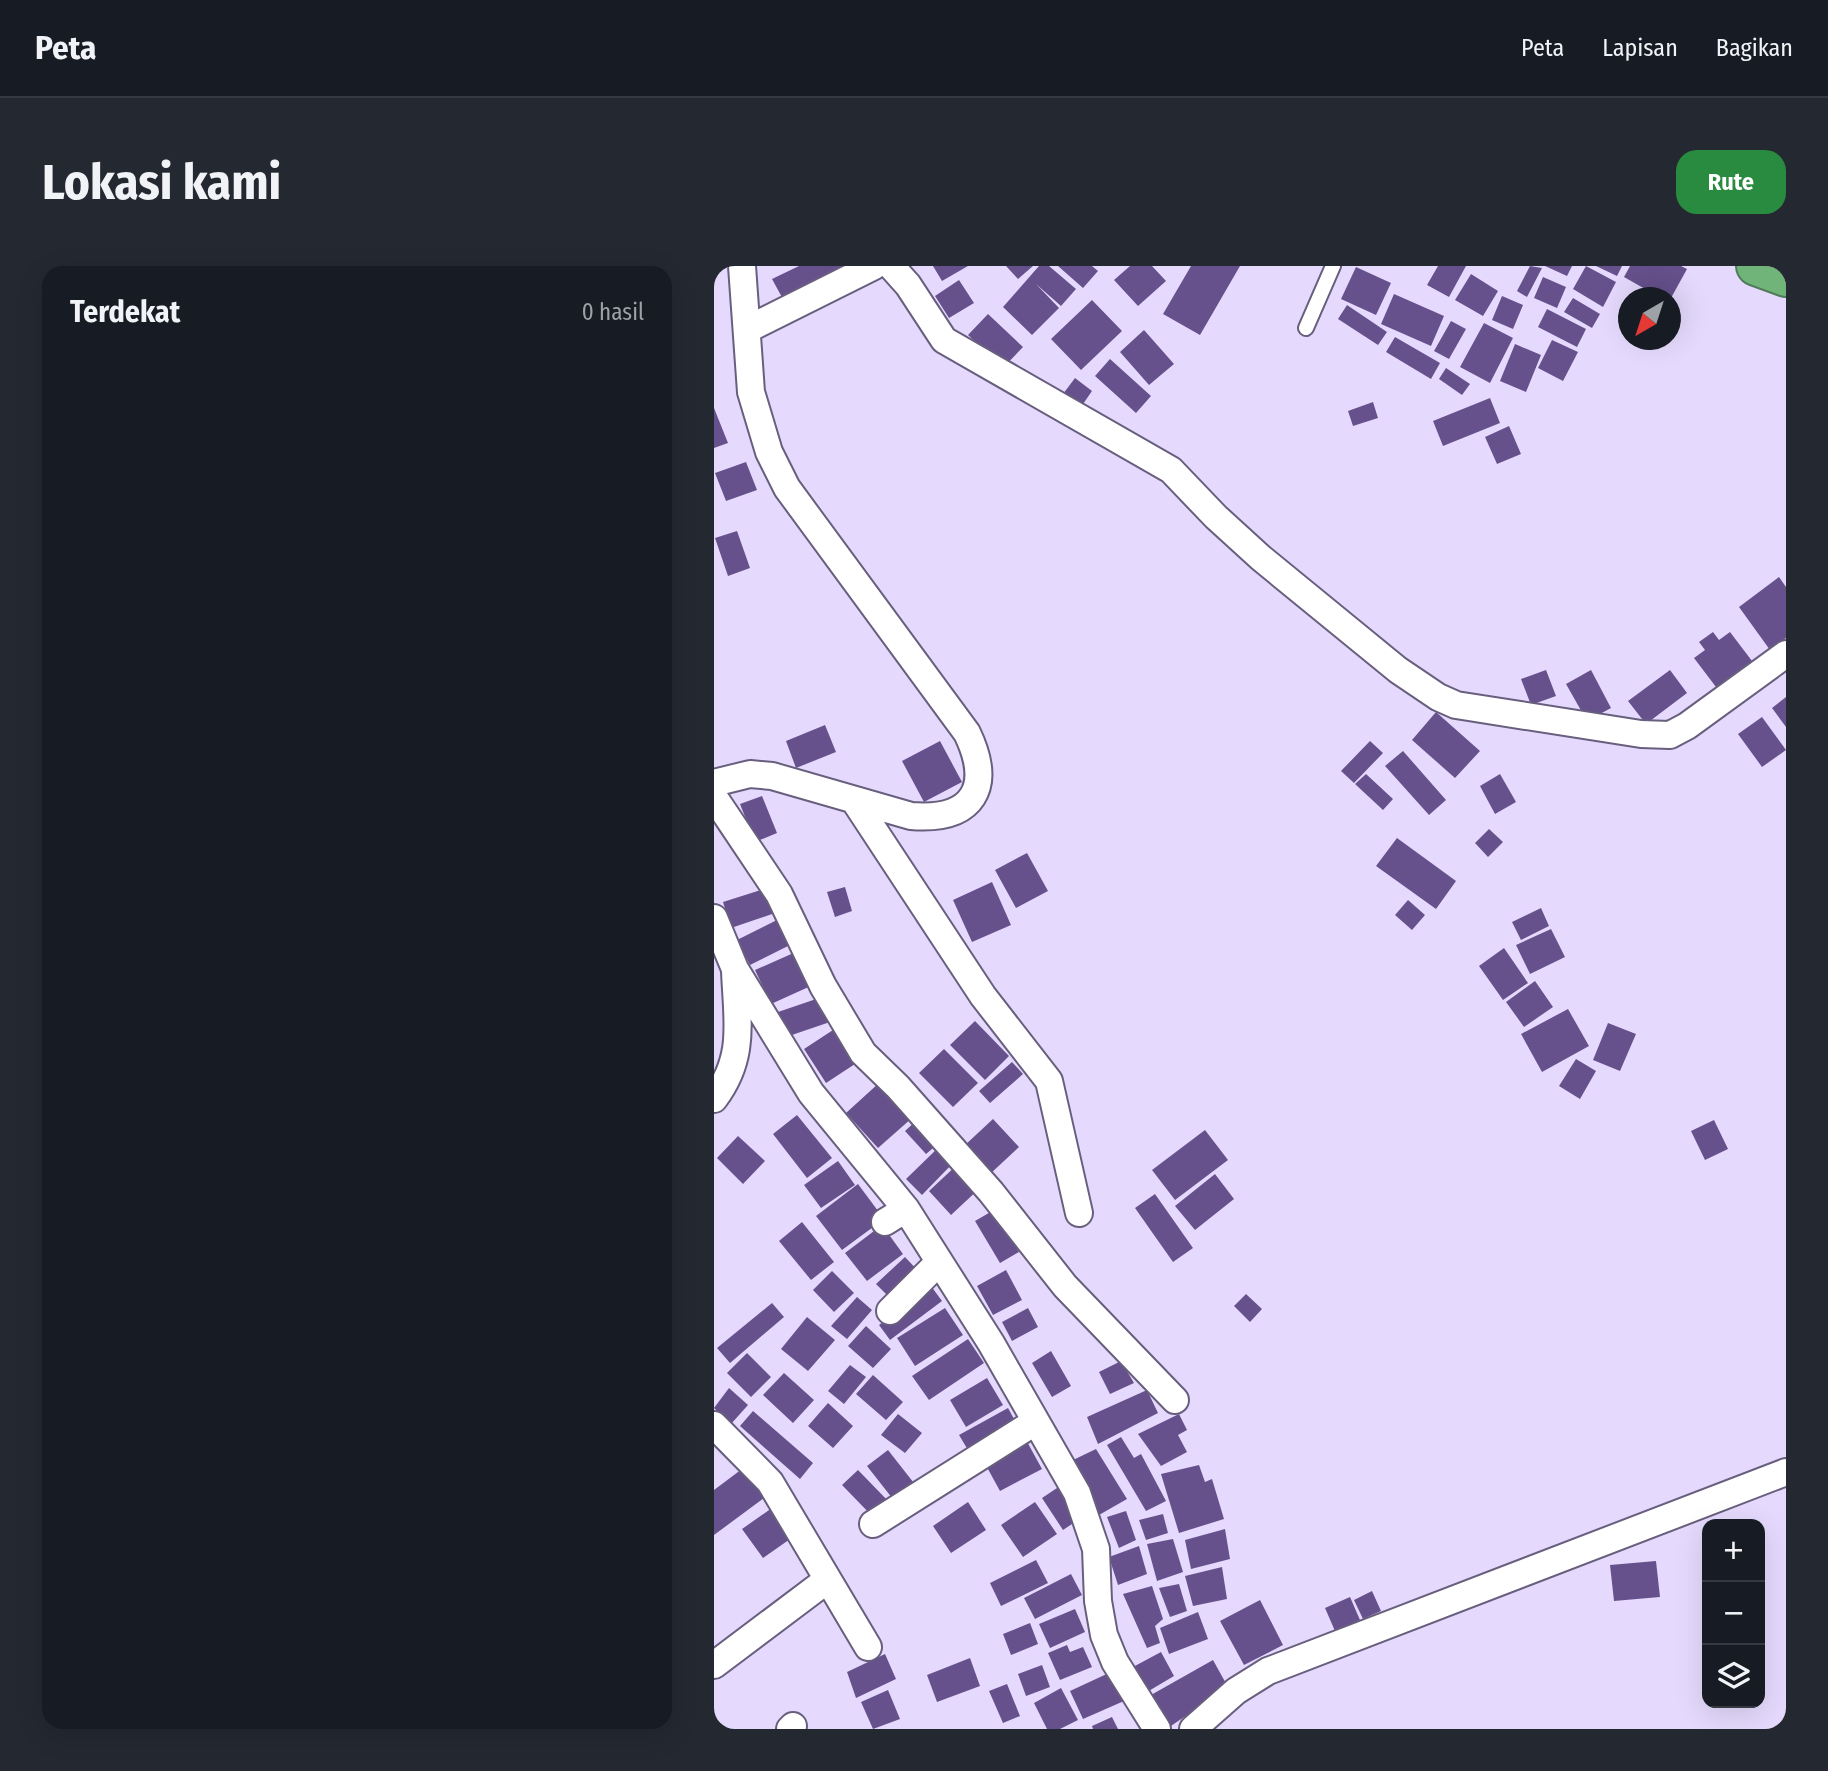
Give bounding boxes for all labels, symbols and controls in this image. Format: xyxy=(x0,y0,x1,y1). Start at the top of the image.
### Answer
text: Peta xyxy=(35,28,96,68)
text: Peta xyxy=(1521,34,1564,62)
text: Lapisan xyxy=(1602,34,1678,62)
text: Bagikan xyxy=(1716,34,1793,62)
button: Rute xyxy=(1676,150,1786,214)
text: Lokasi kami xyxy=(42,153,281,212)
north arrow xyxy=(1618,287,1681,350)
text: Terdekat xyxy=(70,294,180,330)
text: 0 hasil xyxy=(582,298,644,326)
map controls xyxy=(1702,1519,1765,1708)
button: + xyxy=(1702,1519,1765,1582)
button: − xyxy=(1702,1582,1765,1645)
button: layers xyxy=(1702,1645,1765,1708)

